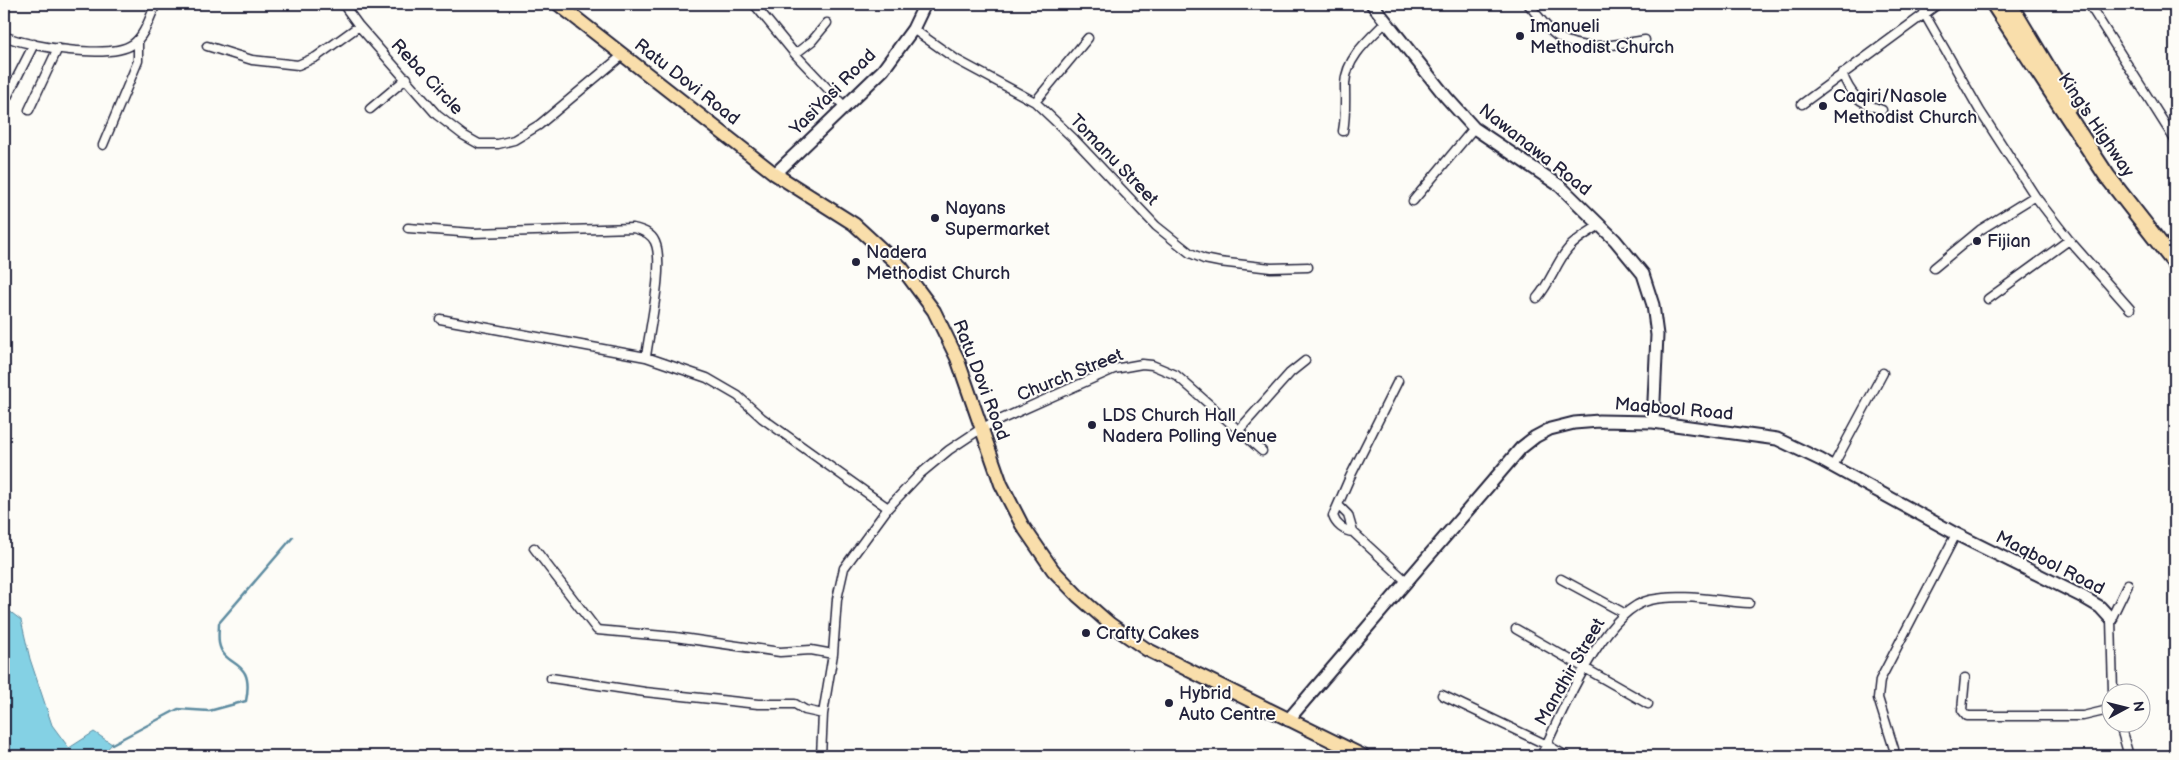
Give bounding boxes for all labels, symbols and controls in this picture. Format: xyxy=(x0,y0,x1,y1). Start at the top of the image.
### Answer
place label: Imanueli Methodist Church xyxy=(1530,16,1674,58)
marker: Imanueli Methodist Church xyxy=(1514,30,1526,42)
street label: Ratu Dovi Road xyxy=(630,34,744,130)
street label: Reba Circle xyxy=(387,35,468,119)
street label: YasiYasi Road xyxy=(785,45,880,140)
street label: King's Highway xyxy=(2054,69,2139,182)
place label: Caqiri/Nasole Methodist Church xyxy=(1833,86,1977,128)
street label: Nawanawa Road xyxy=(1475,100,1595,200)
marker: Caqiri/Nasole Methodist Church xyxy=(1817,100,1829,112)
street label: Tomanu Street xyxy=(1065,110,1163,210)
place label: Nayans Supermarket xyxy=(945,198,1050,240)
marker: Nayans Supermarket xyxy=(929,212,941,224)
place label: Fijian xyxy=(1987,231,2031,252)
marker: Fijian xyxy=(1971,235,1983,247)
place label: Nadera Methodist Church xyxy=(866,242,1010,284)
marker: Nadera Methodist Church xyxy=(850,256,862,268)
street label: Ratu Dovi Road xyxy=(948,317,1014,443)
street label: Church Street xyxy=(1014,344,1126,406)
street label: Maqbool Road xyxy=(1614,393,1734,425)
place label: LDS Church Hall Nadera Polling Venue xyxy=(1102,405,1277,447)
marker: LDS Church Hall Nadera Polling Venue xyxy=(1086,419,1098,431)
street label: Maqbool Road xyxy=(1992,527,2108,599)
street label: Mandhir Street xyxy=(1531,614,1610,730)
place label: Crafty Cakes xyxy=(1096,623,1199,644)
marker: Crafty Cakes xyxy=(1080,627,1092,639)
north arrow xyxy=(2102,682,2152,732)
place label: Hybrid Auto Centre xyxy=(1179,683,1276,725)
marker: Hybrid Auto Centre xyxy=(1163,697,1175,709)
text: N xyxy=(2129,700,2147,713)

